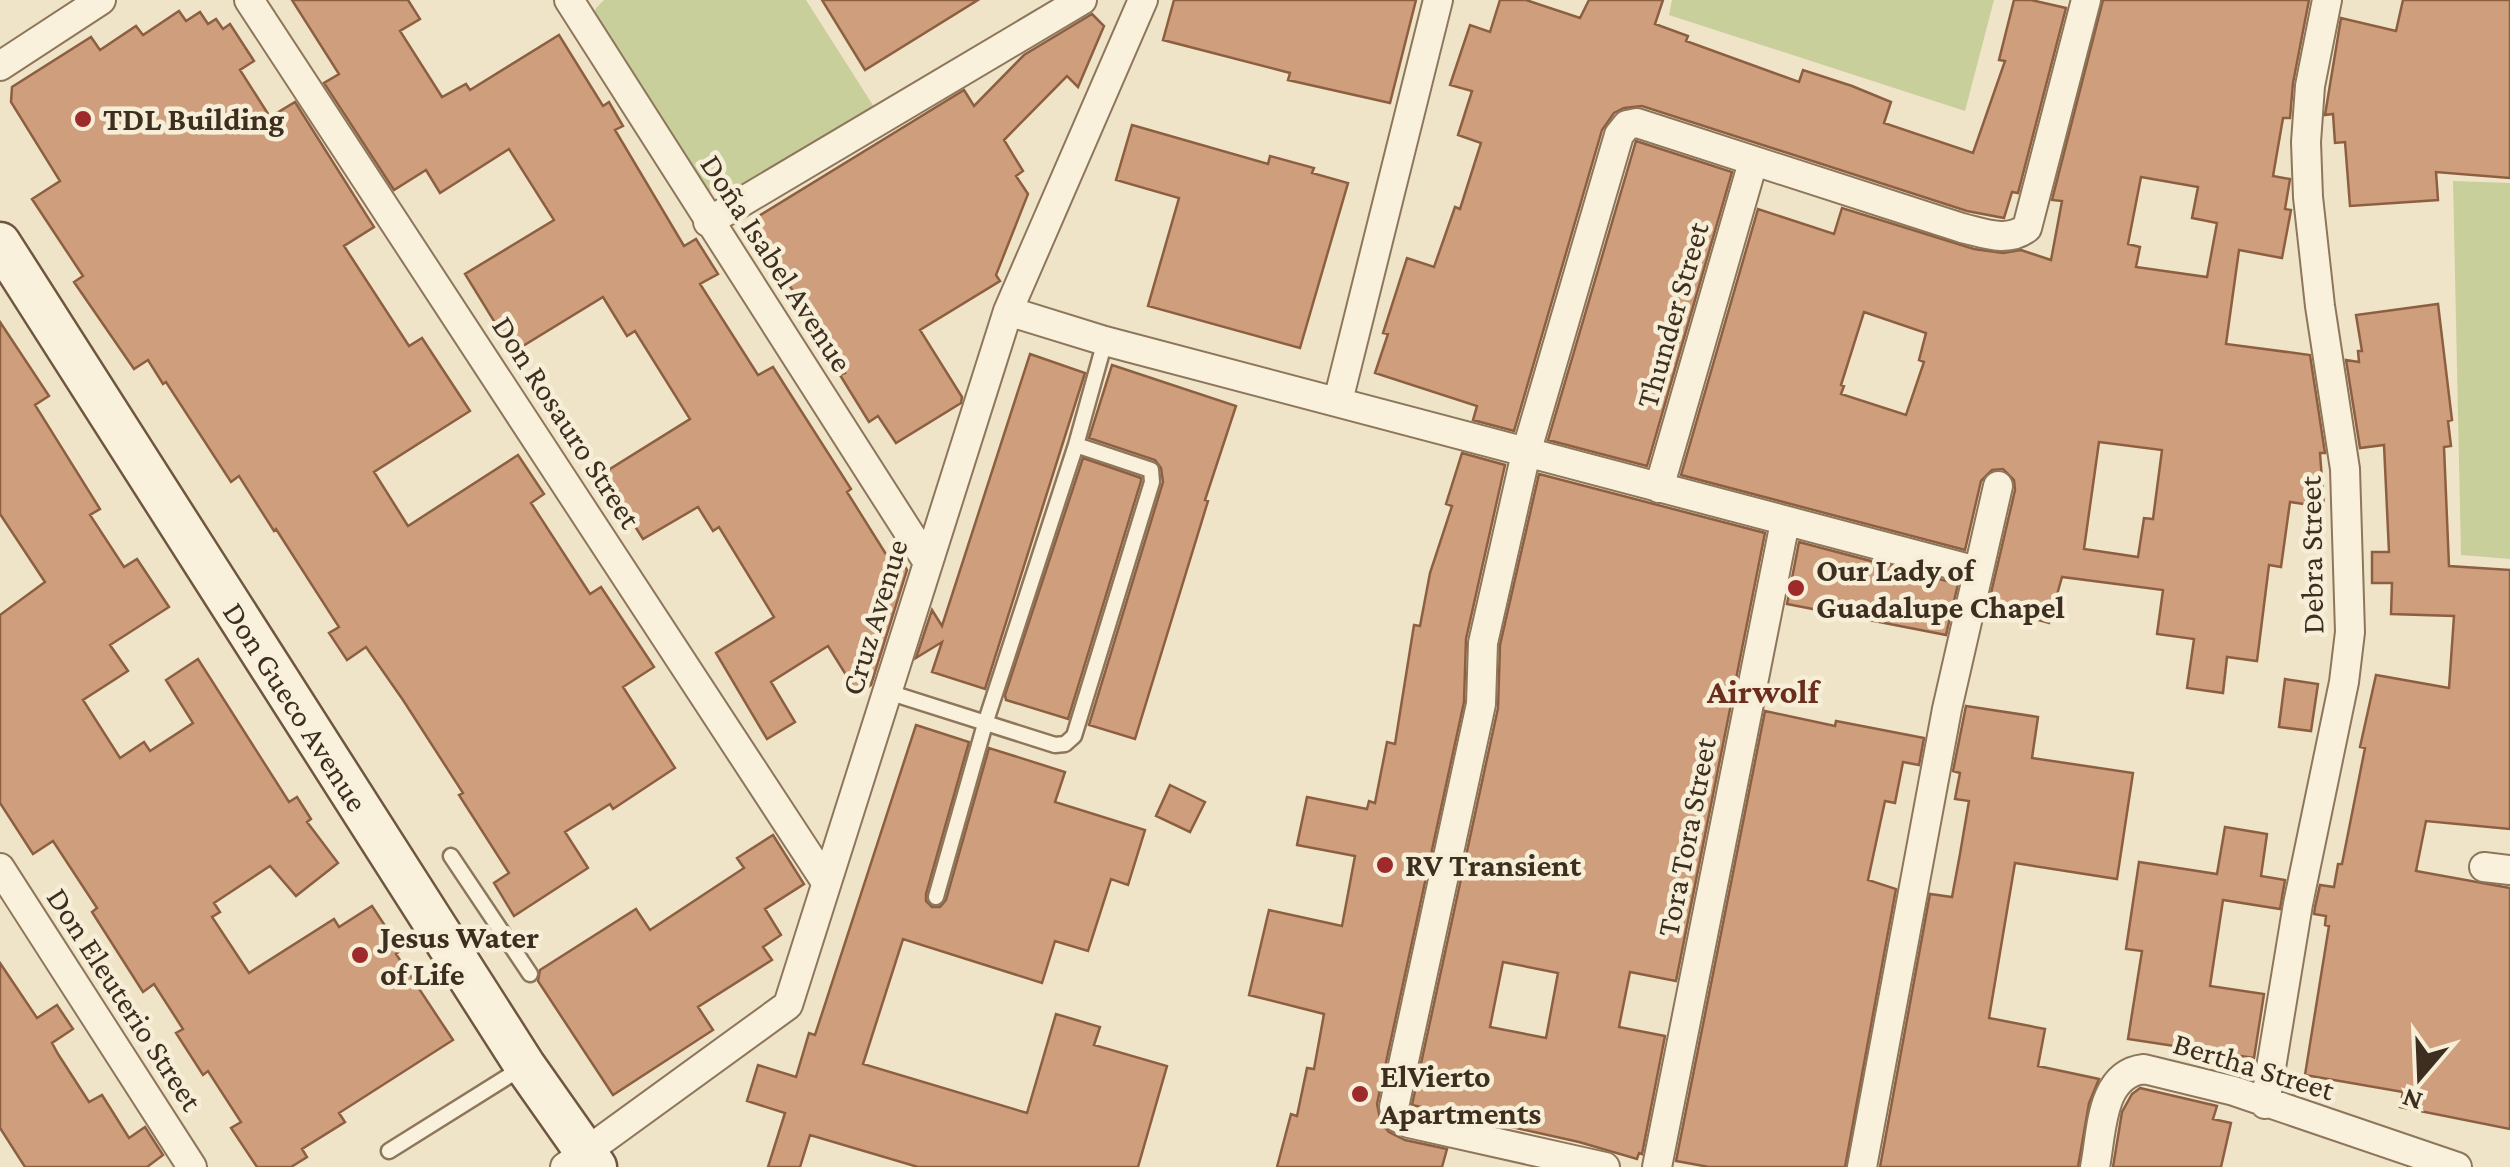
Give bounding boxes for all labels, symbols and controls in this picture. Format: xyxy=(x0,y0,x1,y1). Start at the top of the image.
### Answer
place label: TDL Building xyxy=(103,101,285,137)
marker: TDL Building xyxy=(72,108,94,130)
street label: Doña Isabel Avenue xyxy=(693,148,861,378)
street label: Thunder Street xyxy=(1628,217,1716,412)
street label: Don Rosauro Street xyxy=(485,309,649,535)
street label: Debra Street xyxy=(2292,475,2330,634)
street label: Cruz Avenue xyxy=(833,535,915,699)
place label: Our Lady of Guadalupe Chapel xyxy=(1816,552,2065,625)
marker: Our Lady of Guadalupe Chapel xyxy=(1785,577,1807,599)
street label: Don Gueco Avenue xyxy=(216,595,376,818)
district label: Airwolf xyxy=(1706,672,1822,711)
street label: Tora Tora Street xyxy=(1649,734,1723,940)
place label: RV Transient xyxy=(1405,847,1582,883)
marker: RV Transient xyxy=(1374,854,1396,876)
street label: Don Eleuterio Street xyxy=(40,881,211,1117)
place label: Jesus Water of Life xyxy=(377,919,539,992)
marker: Jesus Water of Life xyxy=(349,944,371,966)
street label: Bertha Street xyxy=(2169,1024,2339,1108)
north arrow xyxy=(2370,1027,2470,1127)
place label: ElVierto Apartments xyxy=(1379,1058,1541,1131)
text: N xyxy=(2398,1082,2426,1118)
marker: ElVierto Apartments xyxy=(1349,1083,1371,1105)

